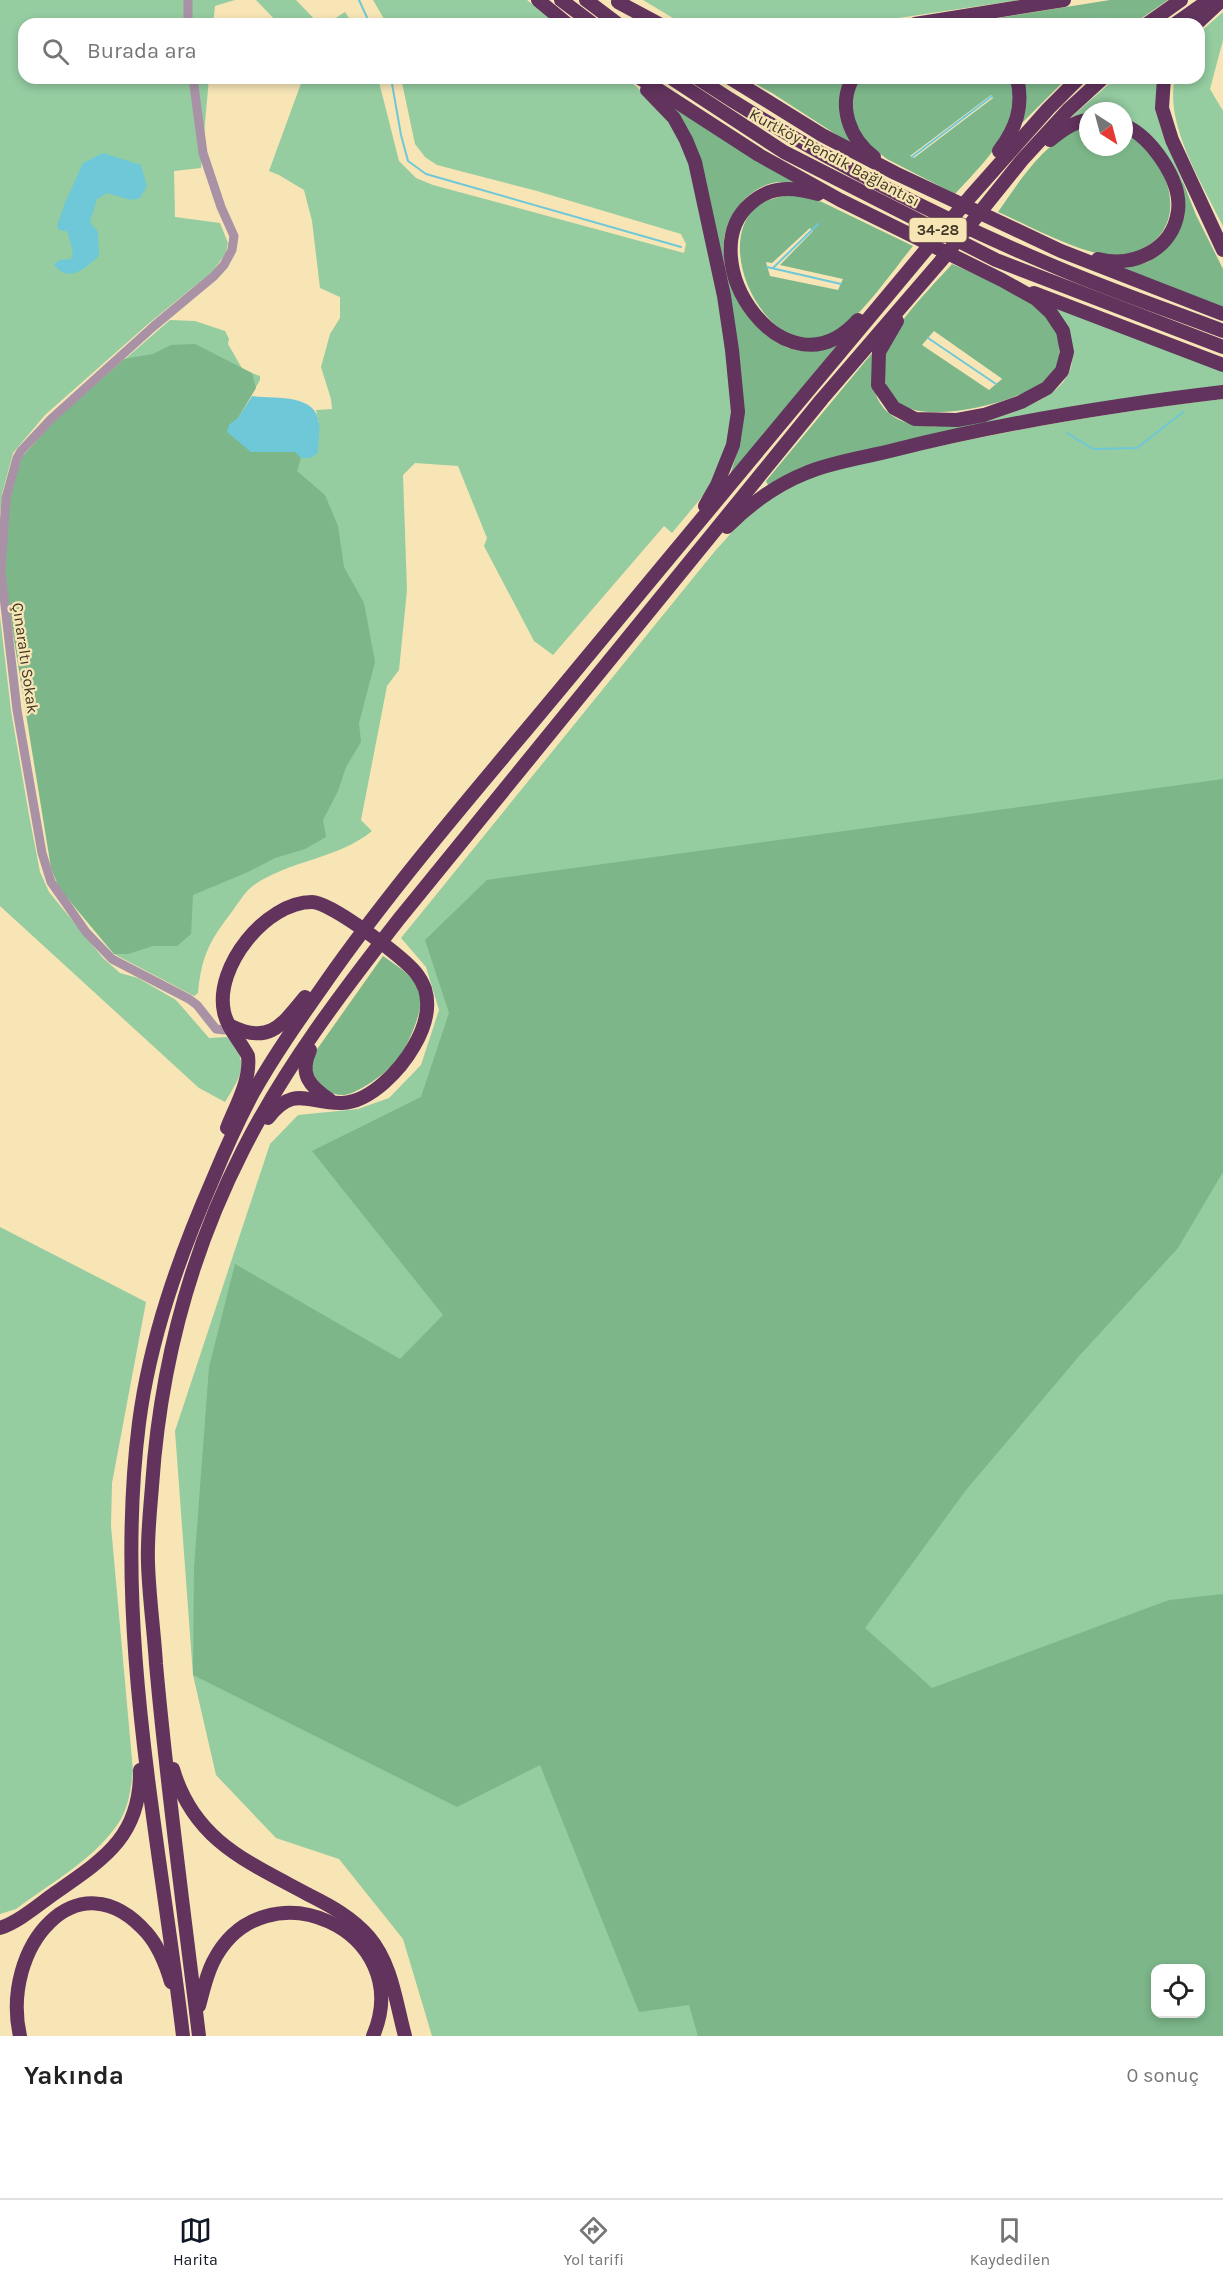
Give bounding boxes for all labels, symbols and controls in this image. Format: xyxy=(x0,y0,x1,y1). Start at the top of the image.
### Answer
search box xyxy=(18,18,1205,84)
icon: search xyxy=(39,35,72,68)
text: Burada ara xyxy=(87,38,197,64)
north arrow xyxy=(1079,102,1133,156)
street label: Kurtköy-Pendik Bağlantısı xyxy=(746,104,923,211)
road number: 34-28 xyxy=(910,218,966,242)
street label: Çınaraltı Sokak xyxy=(8,601,43,715)
map controls xyxy=(1151,1964,1205,2018)
button: locate xyxy=(1151,1964,1205,2018)
text: Yakında xyxy=(24,2060,124,2091)
text: 0 sonuç xyxy=(1126,2064,1199,2087)
tab: Harita xyxy=(173,2214,218,2269)
tab: Yol tarifi xyxy=(564,2214,624,2269)
tab: Kaydedilen xyxy=(970,2214,1050,2269)

